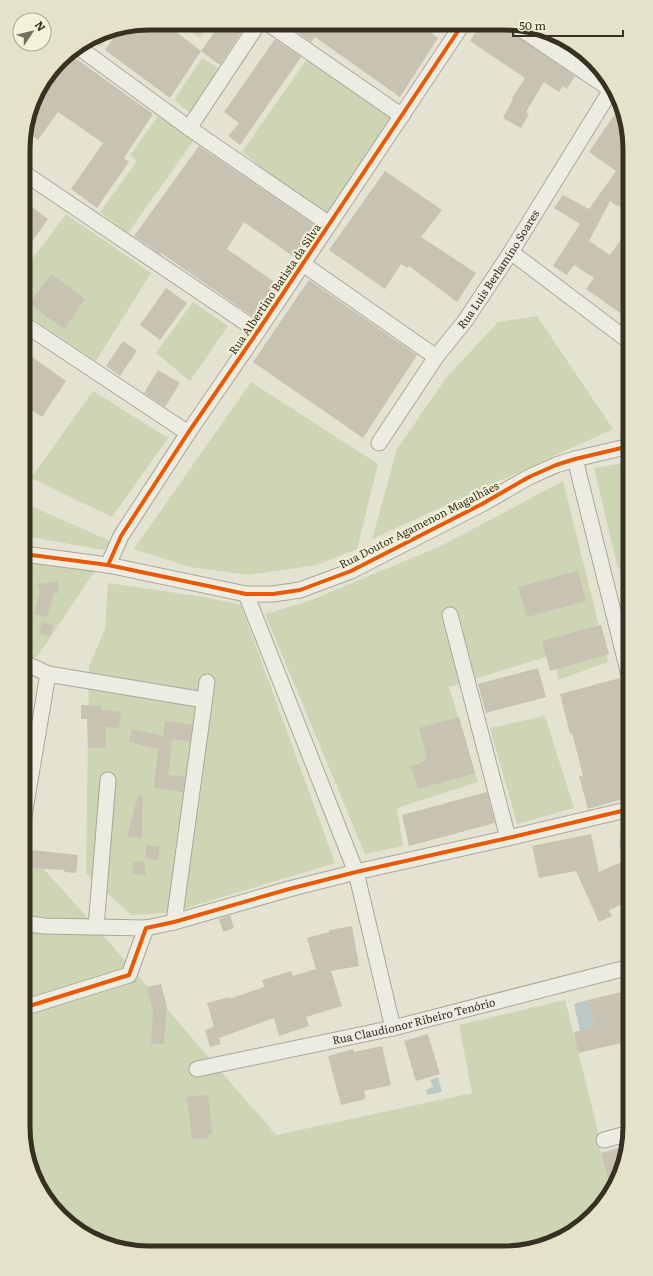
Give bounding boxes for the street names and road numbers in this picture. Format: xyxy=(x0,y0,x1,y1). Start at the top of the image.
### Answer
street label: Rua Luis Berlamino Soares xyxy=(453,206,542,332)
street label: Rua Albertino Batista da Silva xyxy=(224,220,324,357)
street label: Rua Doutor Agamenon Magalhães xyxy=(336,477,501,572)
street label: Rua Claudionor Ribeiro Tenório xyxy=(331,993,497,1048)

